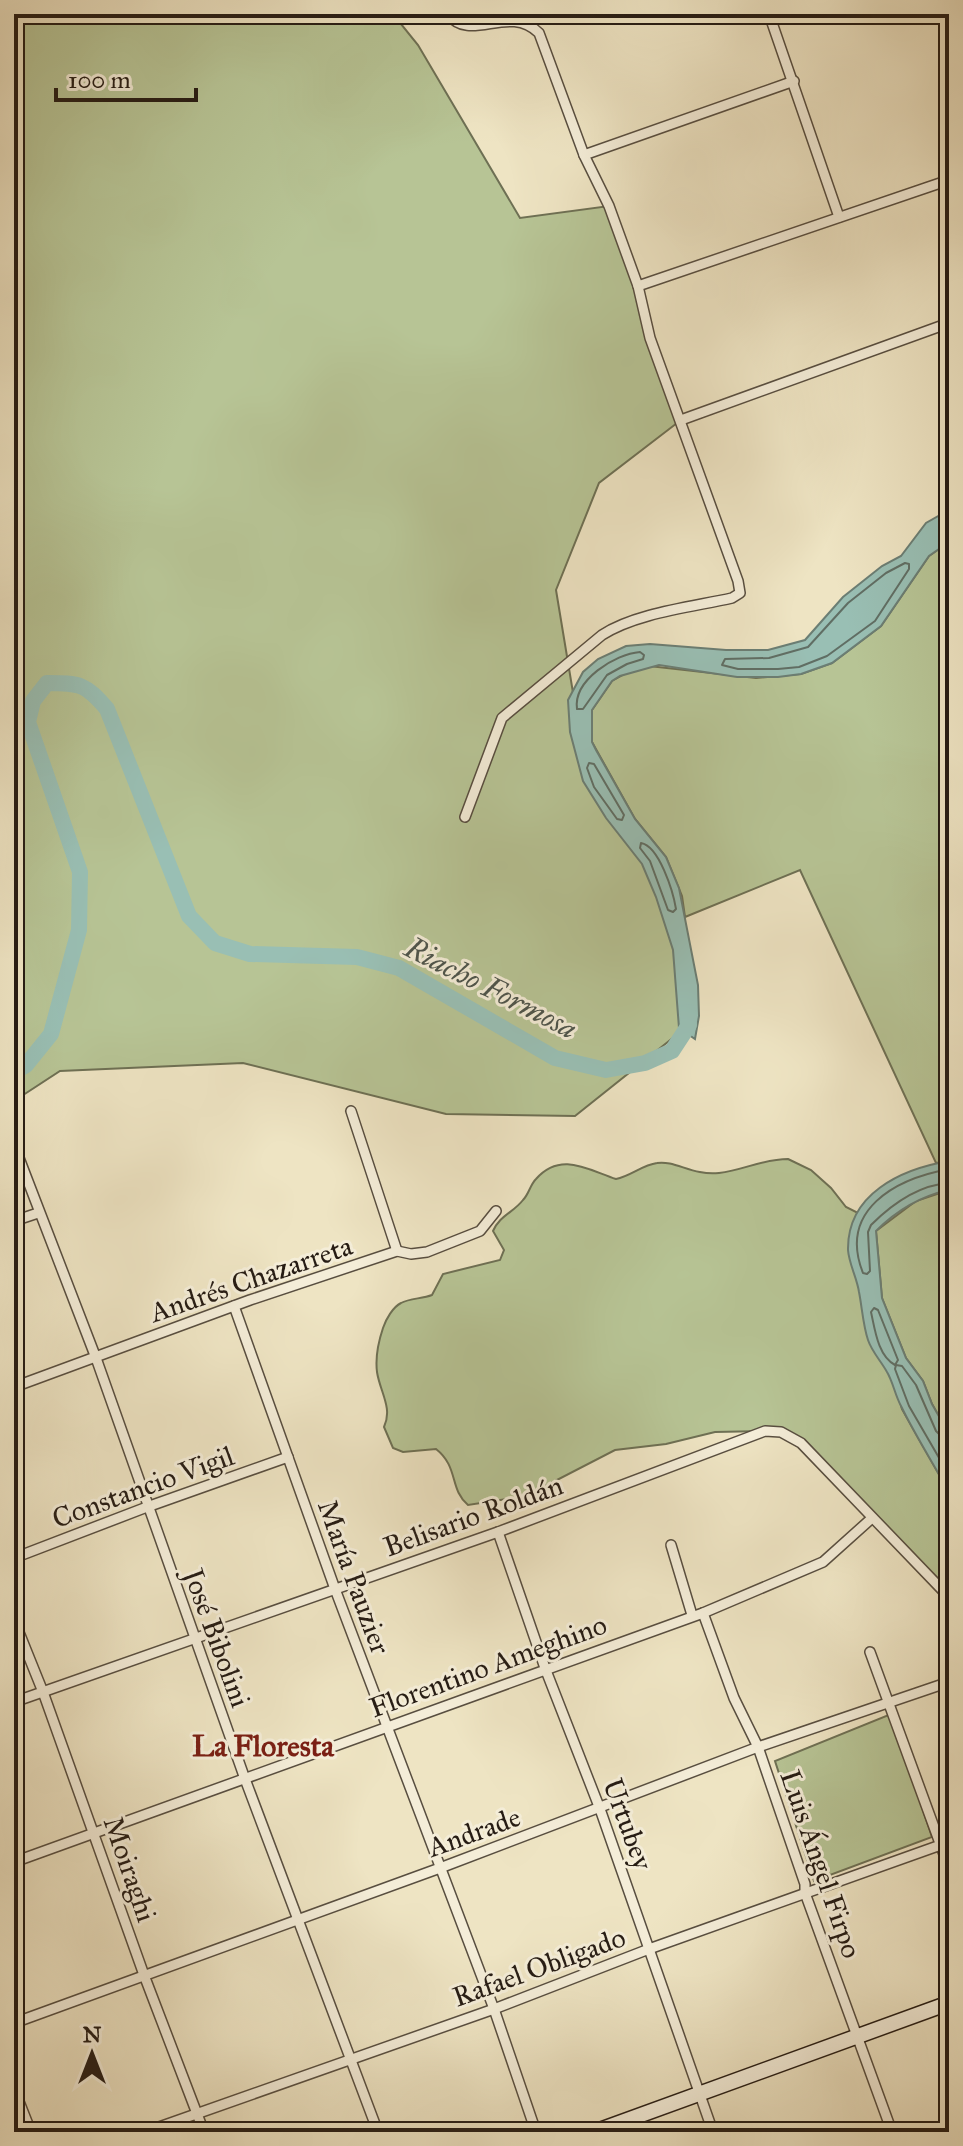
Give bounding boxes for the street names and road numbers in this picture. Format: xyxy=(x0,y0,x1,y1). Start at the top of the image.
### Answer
street label: Andrés Chazarreta xyxy=(144,1228,357,1330)
street label: Constancio Vigil xyxy=(47,1438,239,1536)
street label: Belisario Roldán xyxy=(379,1467,567,1565)
street label: María Pauzier xyxy=(310,1495,398,1659)
street label: José Bibolini xyxy=(175,1561,258,1712)
street label: Florentino Ameghino xyxy=(365,1607,611,1725)
street label: Luis Ángel Firpo xyxy=(772,1765,870,1963)
street label: Urtubey xyxy=(595,1773,661,1875)
street label: Andrade xyxy=(422,1799,525,1865)
street label: Moiraghi xyxy=(96,1812,164,1927)
street label: Rafael Obligado xyxy=(448,1920,630,2014)

